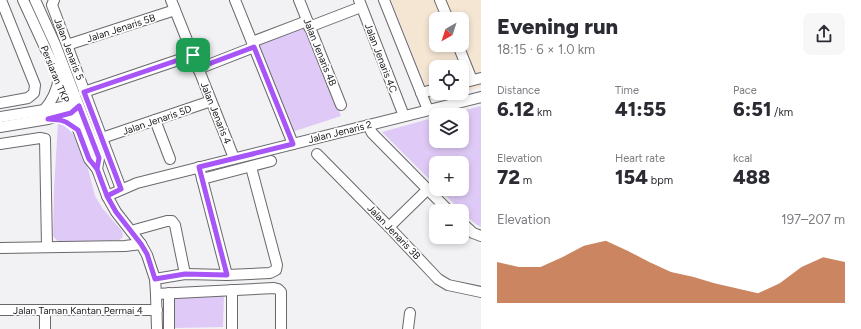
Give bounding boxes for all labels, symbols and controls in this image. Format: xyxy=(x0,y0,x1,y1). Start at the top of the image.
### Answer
street label: Jalan Jenaris 5B xyxy=(85,11,157,45)
north arrow xyxy=(429,12,469,52)
map controls xyxy=(429,12,469,244)
text: Evening run xyxy=(497,13,618,40)
button: share xyxy=(803,13,845,55)
street label: Jalan Jenaris 5 xyxy=(51,16,87,82)
street label: Jalan Jenaris 4B xyxy=(300,16,340,88)
street label: Jalan Jenaris 4C xyxy=(362,22,400,94)
pin xyxy=(176,38,210,72)
text: 18:15 · 6 × 1.0 km xyxy=(497,42,595,57)
street label: Persiaran TKP xyxy=(38,43,72,105)
icon: arrive xyxy=(182,44,204,66)
button: locate xyxy=(429,60,469,100)
street label: Jalan Jenaris 4 xyxy=(198,80,234,146)
text: Distance xyxy=(497,84,540,97)
text: Time xyxy=(615,84,639,97)
text: Pace xyxy=(733,84,757,97)
text: 6.12 xyxy=(497,97,534,121)
text: 41:55 xyxy=(615,97,666,121)
text: 6:51 xyxy=(733,97,771,121)
street label: Jalan Jenaris 5D xyxy=(121,102,193,138)
text: km xyxy=(534,106,552,119)
text: /km xyxy=(771,106,793,119)
button: layers xyxy=(429,108,469,148)
street label: Jalan Jenaris 2 xyxy=(307,118,373,146)
text: Elevation xyxy=(497,152,542,165)
text: Heart rate xyxy=(615,152,665,165)
text: kcal xyxy=(733,152,752,165)
button: + xyxy=(429,156,469,196)
text: 72 xyxy=(497,165,520,189)
text: 154 xyxy=(615,165,648,189)
text: 488 xyxy=(733,165,770,189)
text: m xyxy=(520,174,532,187)
text: bpm xyxy=(648,174,673,187)
street label: Jalan Jenaris 3B xyxy=(365,202,423,262)
button: − xyxy=(429,204,469,244)
text: Elevation xyxy=(497,212,550,227)
text: 197–207 m xyxy=(781,212,845,227)
street label: Jalan Taman Kantan Permai 4 xyxy=(13,304,143,317)

